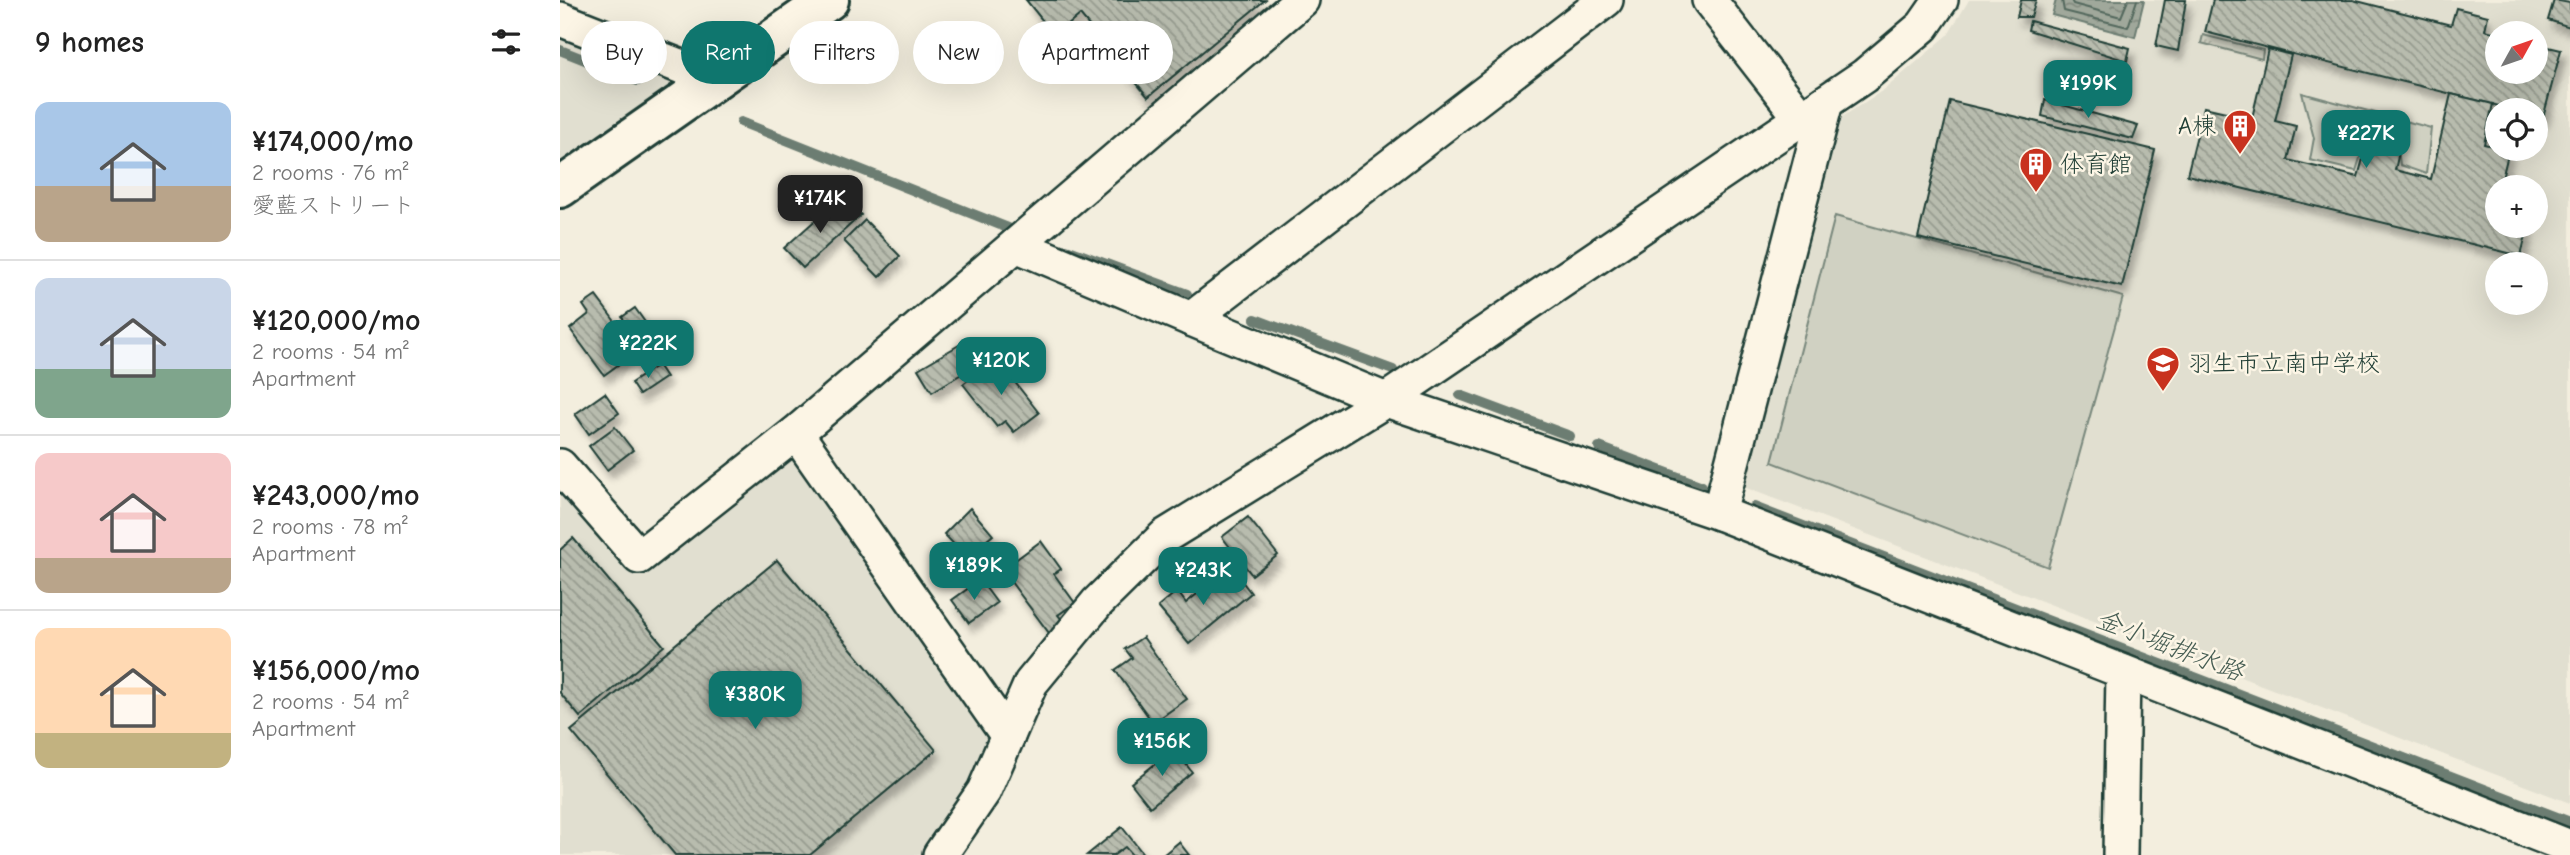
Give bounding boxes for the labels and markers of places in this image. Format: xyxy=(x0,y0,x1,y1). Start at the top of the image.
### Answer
pin: ¥199K xyxy=(2039,60,2137,120)
building icon: A棟 xyxy=(2221,107,2259,156)
pin: ¥227K xyxy=(2317,110,2415,170)
place label: A棟 xyxy=(2178,112,2216,140)
building icon: 体育館 xyxy=(2017,145,2055,194)
place label: 体育館 xyxy=(2060,150,2132,178)
pin: ¥174K xyxy=(771,176,869,235)
pin: ¥222K xyxy=(599,320,697,380)
pin: ¥120K xyxy=(952,338,1050,397)
school or university icon: 羽生市立南中学校 xyxy=(2144,344,2182,393)
place label: 羽生市立南中学校 xyxy=(2188,349,2380,377)
pin: ¥189K xyxy=(925,542,1023,602)
pin: ¥243K xyxy=(1154,548,1252,607)
pin: ¥380K xyxy=(706,672,804,731)
pin: ¥156K xyxy=(1113,718,1211,778)

